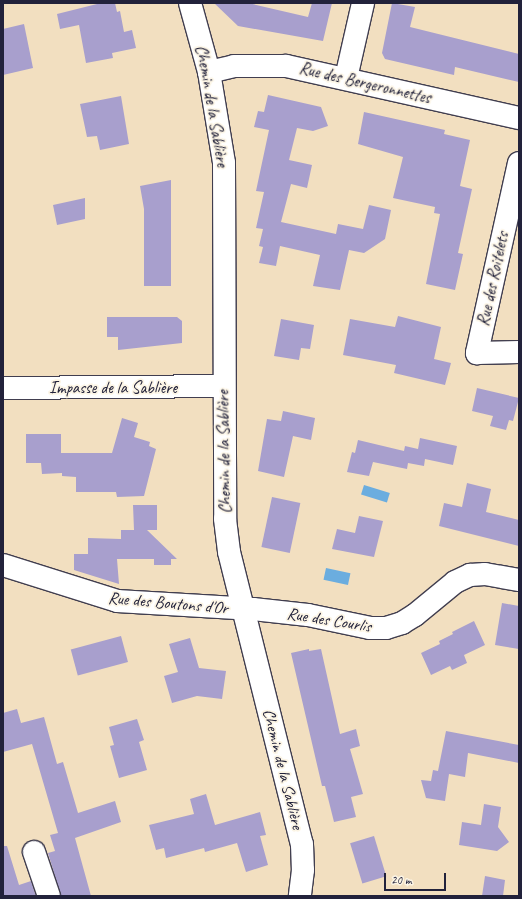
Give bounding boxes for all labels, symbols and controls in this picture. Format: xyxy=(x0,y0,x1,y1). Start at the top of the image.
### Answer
street label: Chemin de la Sablière xyxy=(191,43,233,169)
street label: Rue des Bergeronnettes xyxy=(297,58,433,108)
street label: Rue des Roitelets xyxy=(473,230,513,328)
street label: Impasse de la Sablière xyxy=(49,378,177,398)
street label: Chemin de la Sablière xyxy=(213,390,235,514)
street label: Rue des Boutons d'Or xyxy=(107,588,229,618)
street label: Rue des Courlis xyxy=(285,603,373,637)
street label: Chemin de la Sablière xyxy=(258,707,308,831)
scale bar xyxy=(386,865,448,891)
text: 20 m xyxy=(391,872,411,888)

